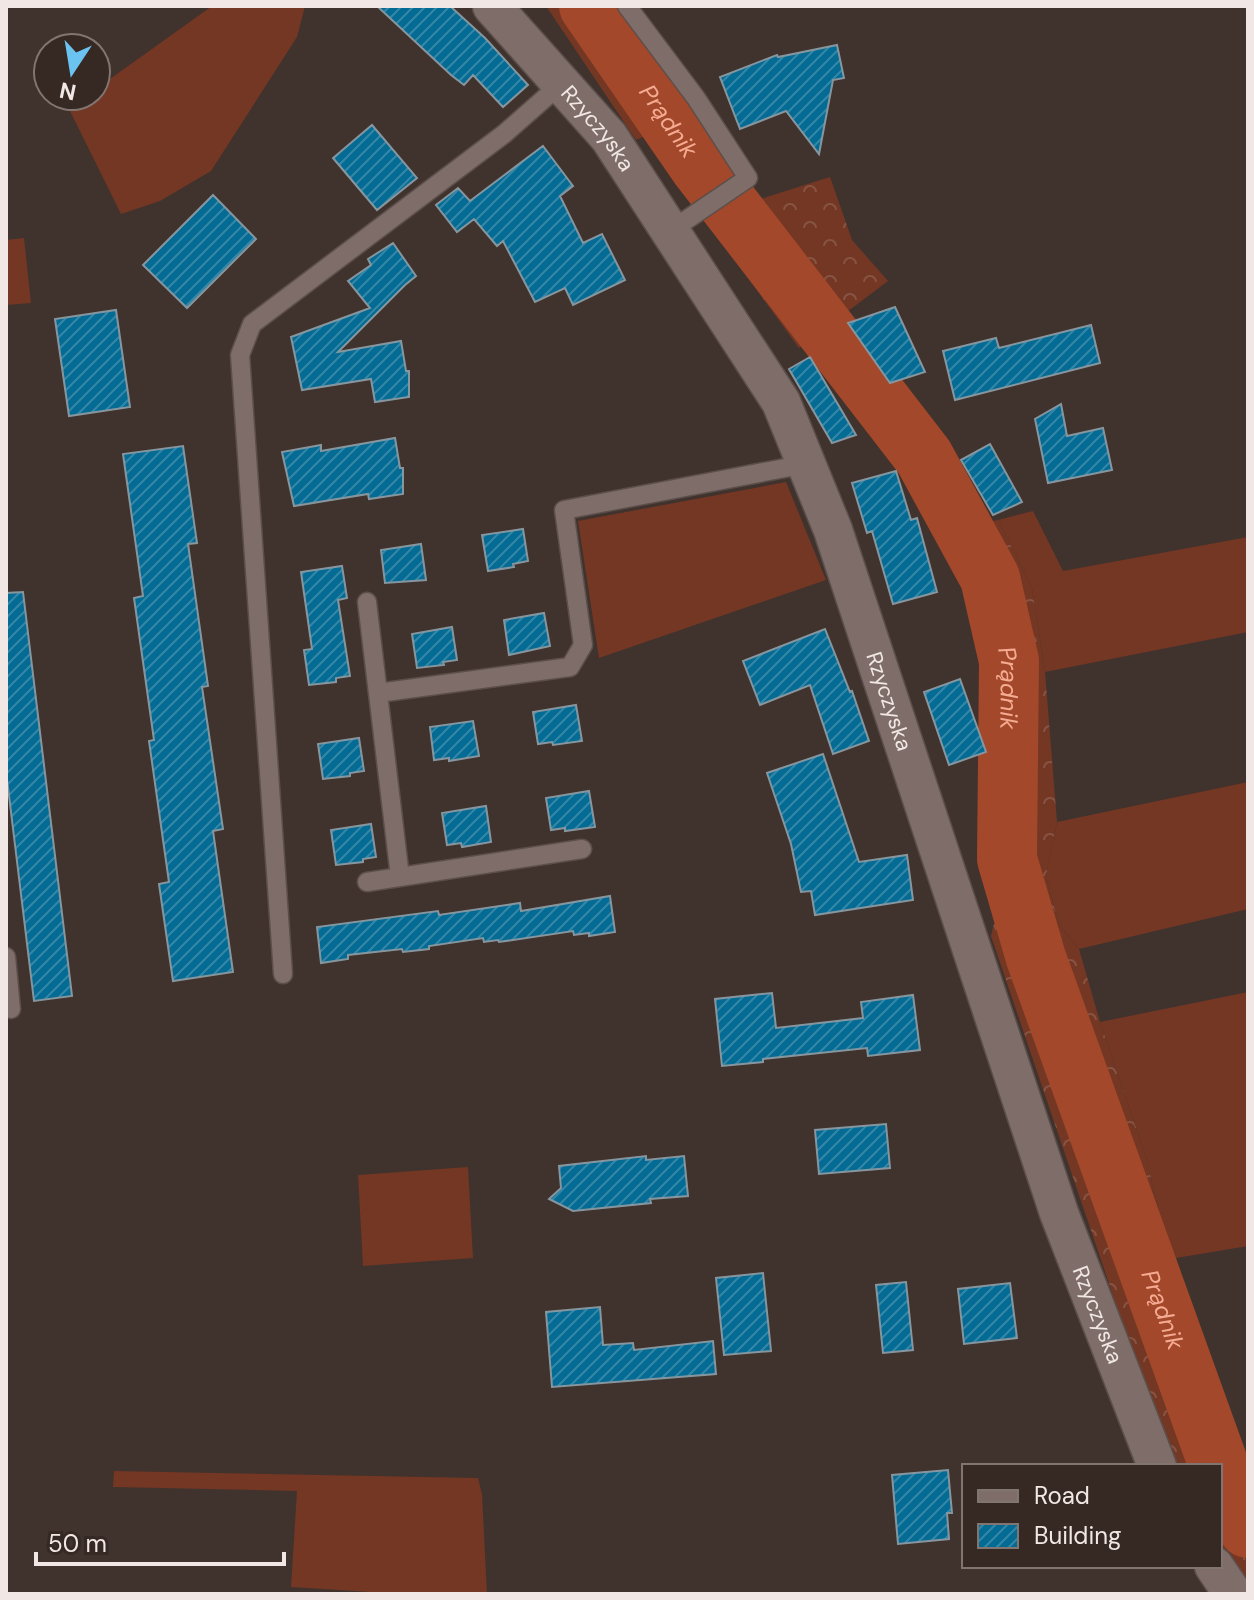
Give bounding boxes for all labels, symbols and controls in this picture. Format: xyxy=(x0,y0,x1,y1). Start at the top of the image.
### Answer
north arrow xyxy=(32,32,112,112)
text: N xyxy=(57,75,79,107)
water label: Prądnik xyxy=(633,78,706,165)
street label: Rzyczyska xyxy=(555,79,641,177)
water label: Prądnik xyxy=(991,643,1025,730)
street label: Rzyczyska xyxy=(859,648,919,755)
street label: Rzyczyska xyxy=(1066,1262,1130,1368)
water label: Prądnik xyxy=(1135,1265,1192,1355)
legend xyxy=(962,1464,1222,1568)
text: Road xyxy=(1034,1480,1090,1511)
scale bar xyxy=(36,1516,284,1566)
text: Building xyxy=(1034,1520,1121,1551)
text: 50 m xyxy=(48,1528,107,1559)

